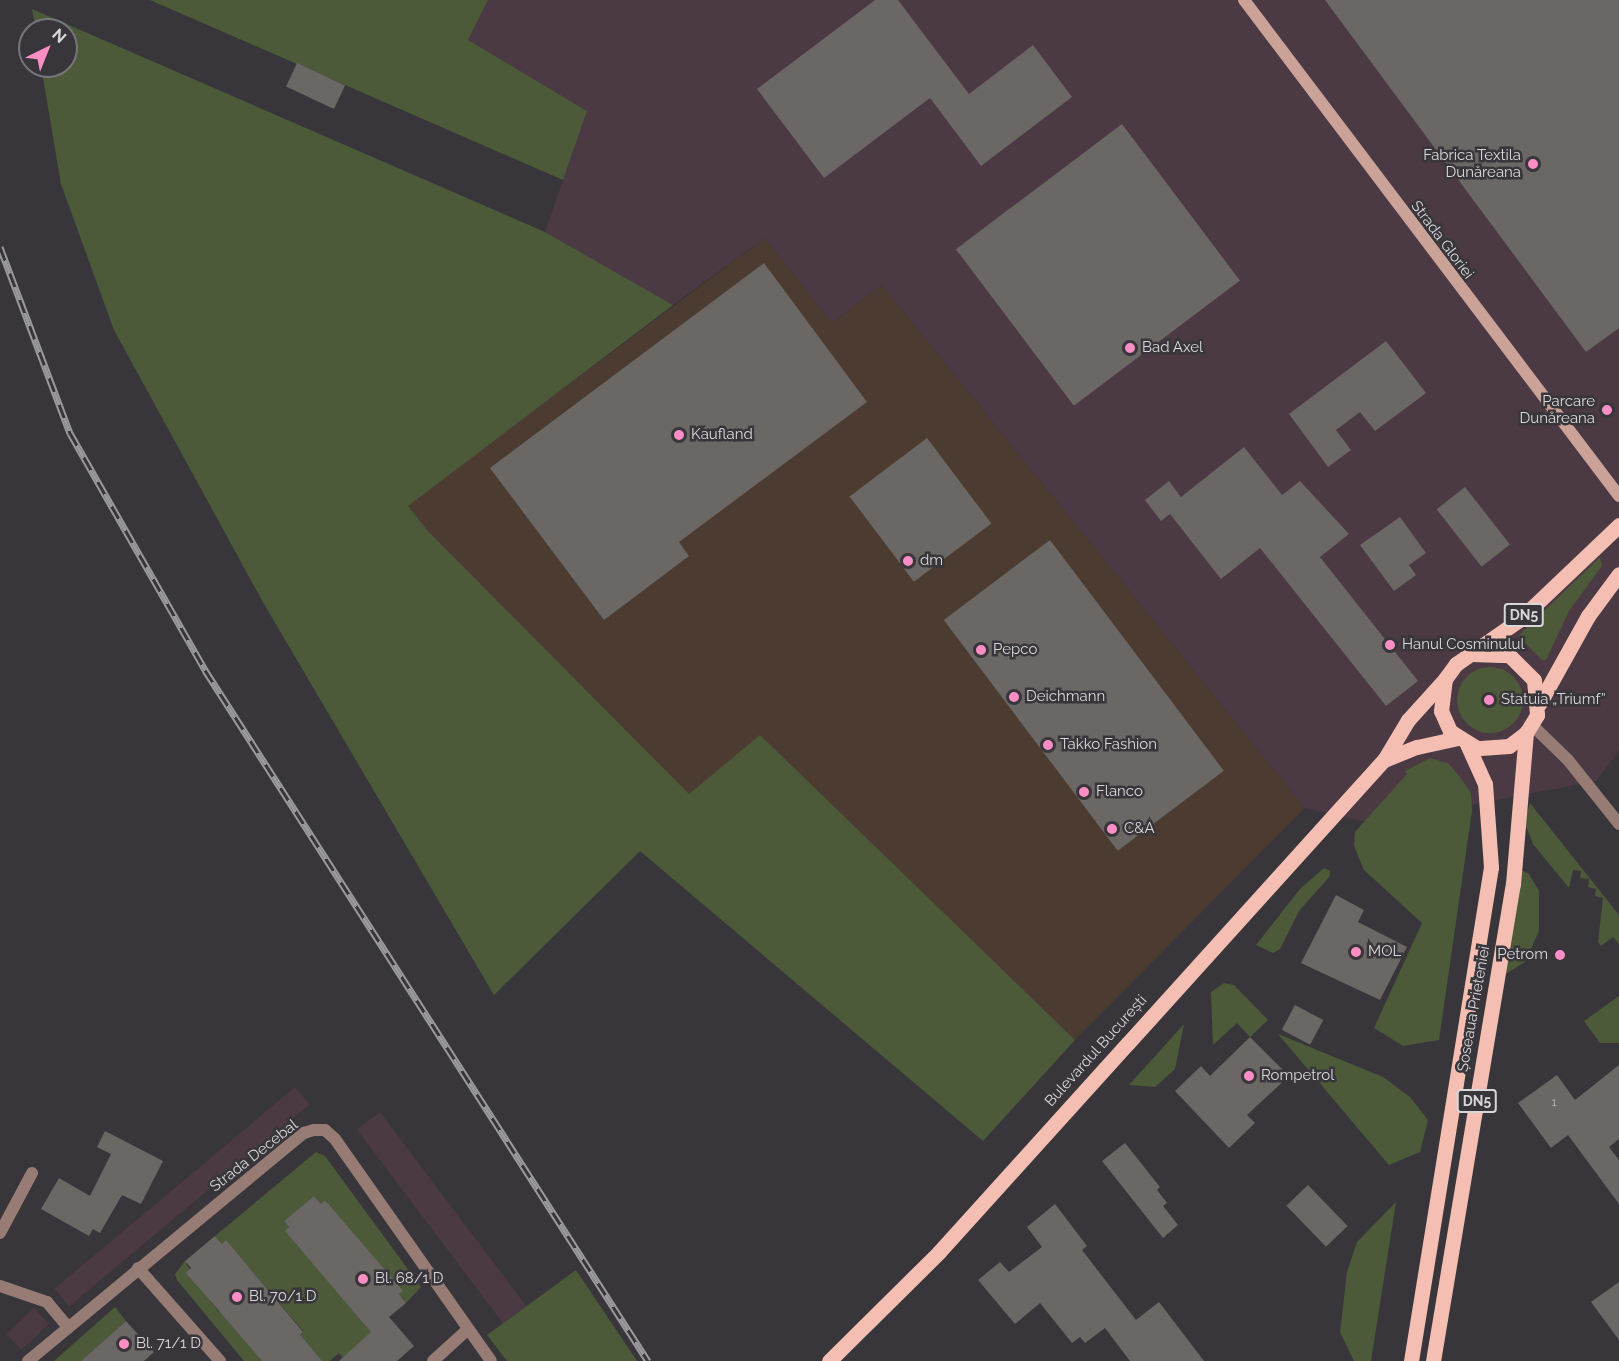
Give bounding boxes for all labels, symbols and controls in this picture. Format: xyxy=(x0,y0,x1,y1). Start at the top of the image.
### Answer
north arrow xyxy=(18,18,78,78)
text: N xyxy=(48,25,70,47)
place label: Fabrica Textila Dunăreana xyxy=(1423,146,1521,181)
marker: Fabrica Textila Dunăreana xyxy=(1526,157,1540,171)
street label: Strada Gloriei xyxy=(1407,197,1477,283)
place label: Bad Axel xyxy=(1142,339,1204,357)
marker: Bad Axel xyxy=(1123,341,1137,355)
place label: Parcare Dunăreana xyxy=(1520,392,1595,427)
marker: Parcare Dunăreana xyxy=(1600,403,1614,417)
place label: Kaufland xyxy=(691,426,753,444)
marker: Kaufland xyxy=(672,428,686,442)
place label: dm xyxy=(920,552,943,570)
marker: dm xyxy=(901,554,915,568)
road number: DN5 xyxy=(1503,604,1545,626)
place label: Hanul Cosminulul xyxy=(1402,636,1525,654)
marker: Hanul Cosminulul xyxy=(1383,638,1397,652)
place label: Pepco xyxy=(993,641,1037,659)
marker: Pepco xyxy=(974,643,988,657)
place label: Deichmann xyxy=(1026,688,1105,706)
marker: Deichmann xyxy=(1007,690,1021,704)
place label: Statuia „Triumf” xyxy=(1501,691,1606,709)
marker: Statuia „Triumf” xyxy=(1482,693,1496,707)
place label: Takko Fashion xyxy=(1060,736,1157,754)
marker: Takko Fashion xyxy=(1041,738,1055,752)
place label: Flanco xyxy=(1096,783,1143,801)
marker: Flanco xyxy=(1077,785,1091,799)
place label: C&A xyxy=(1124,820,1155,838)
marker: C&A xyxy=(1105,822,1119,836)
place label: MOL xyxy=(1368,943,1401,961)
marker: MOL xyxy=(1349,945,1363,959)
street label: Șoseaua Prieteniei xyxy=(1454,945,1494,1073)
place label: Petrom xyxy=(1497,946,1548,964)
marker: Petrom xyxy=(1553,948,1567,962)
street label: Bulevardul București xyxy=(1041,991,1151,1111)
place label: Rompetrol xyxy=(1261,1067,1334,1085)
marker: Rompetrol xyxy=(1242,1069,1256,1083)
road number: DN5 xyxy=(1456,1090,1498,1112)
house number: 1 xyxy=(1551,1096,1557,1110)
street label: Strada Decebal xyxy=(206,1116,302,1196)
place label: Bl. 68/1 D xyxy=(375,1270,443,1288)
marker: Bl. 68/1 D xyxy=(356,1272,370,1286)
place label: Bl. 70/1 D xyxy=(249,1288,316,1306)
marker: Bl. 70/1 D xyxy=(230,1290,244,1304)
place label: Bl. 71/1 D xyxy=(136,1335,201,1353)
marker: Bl. 71/1 D xyxy=(117,1337,131,1351)

